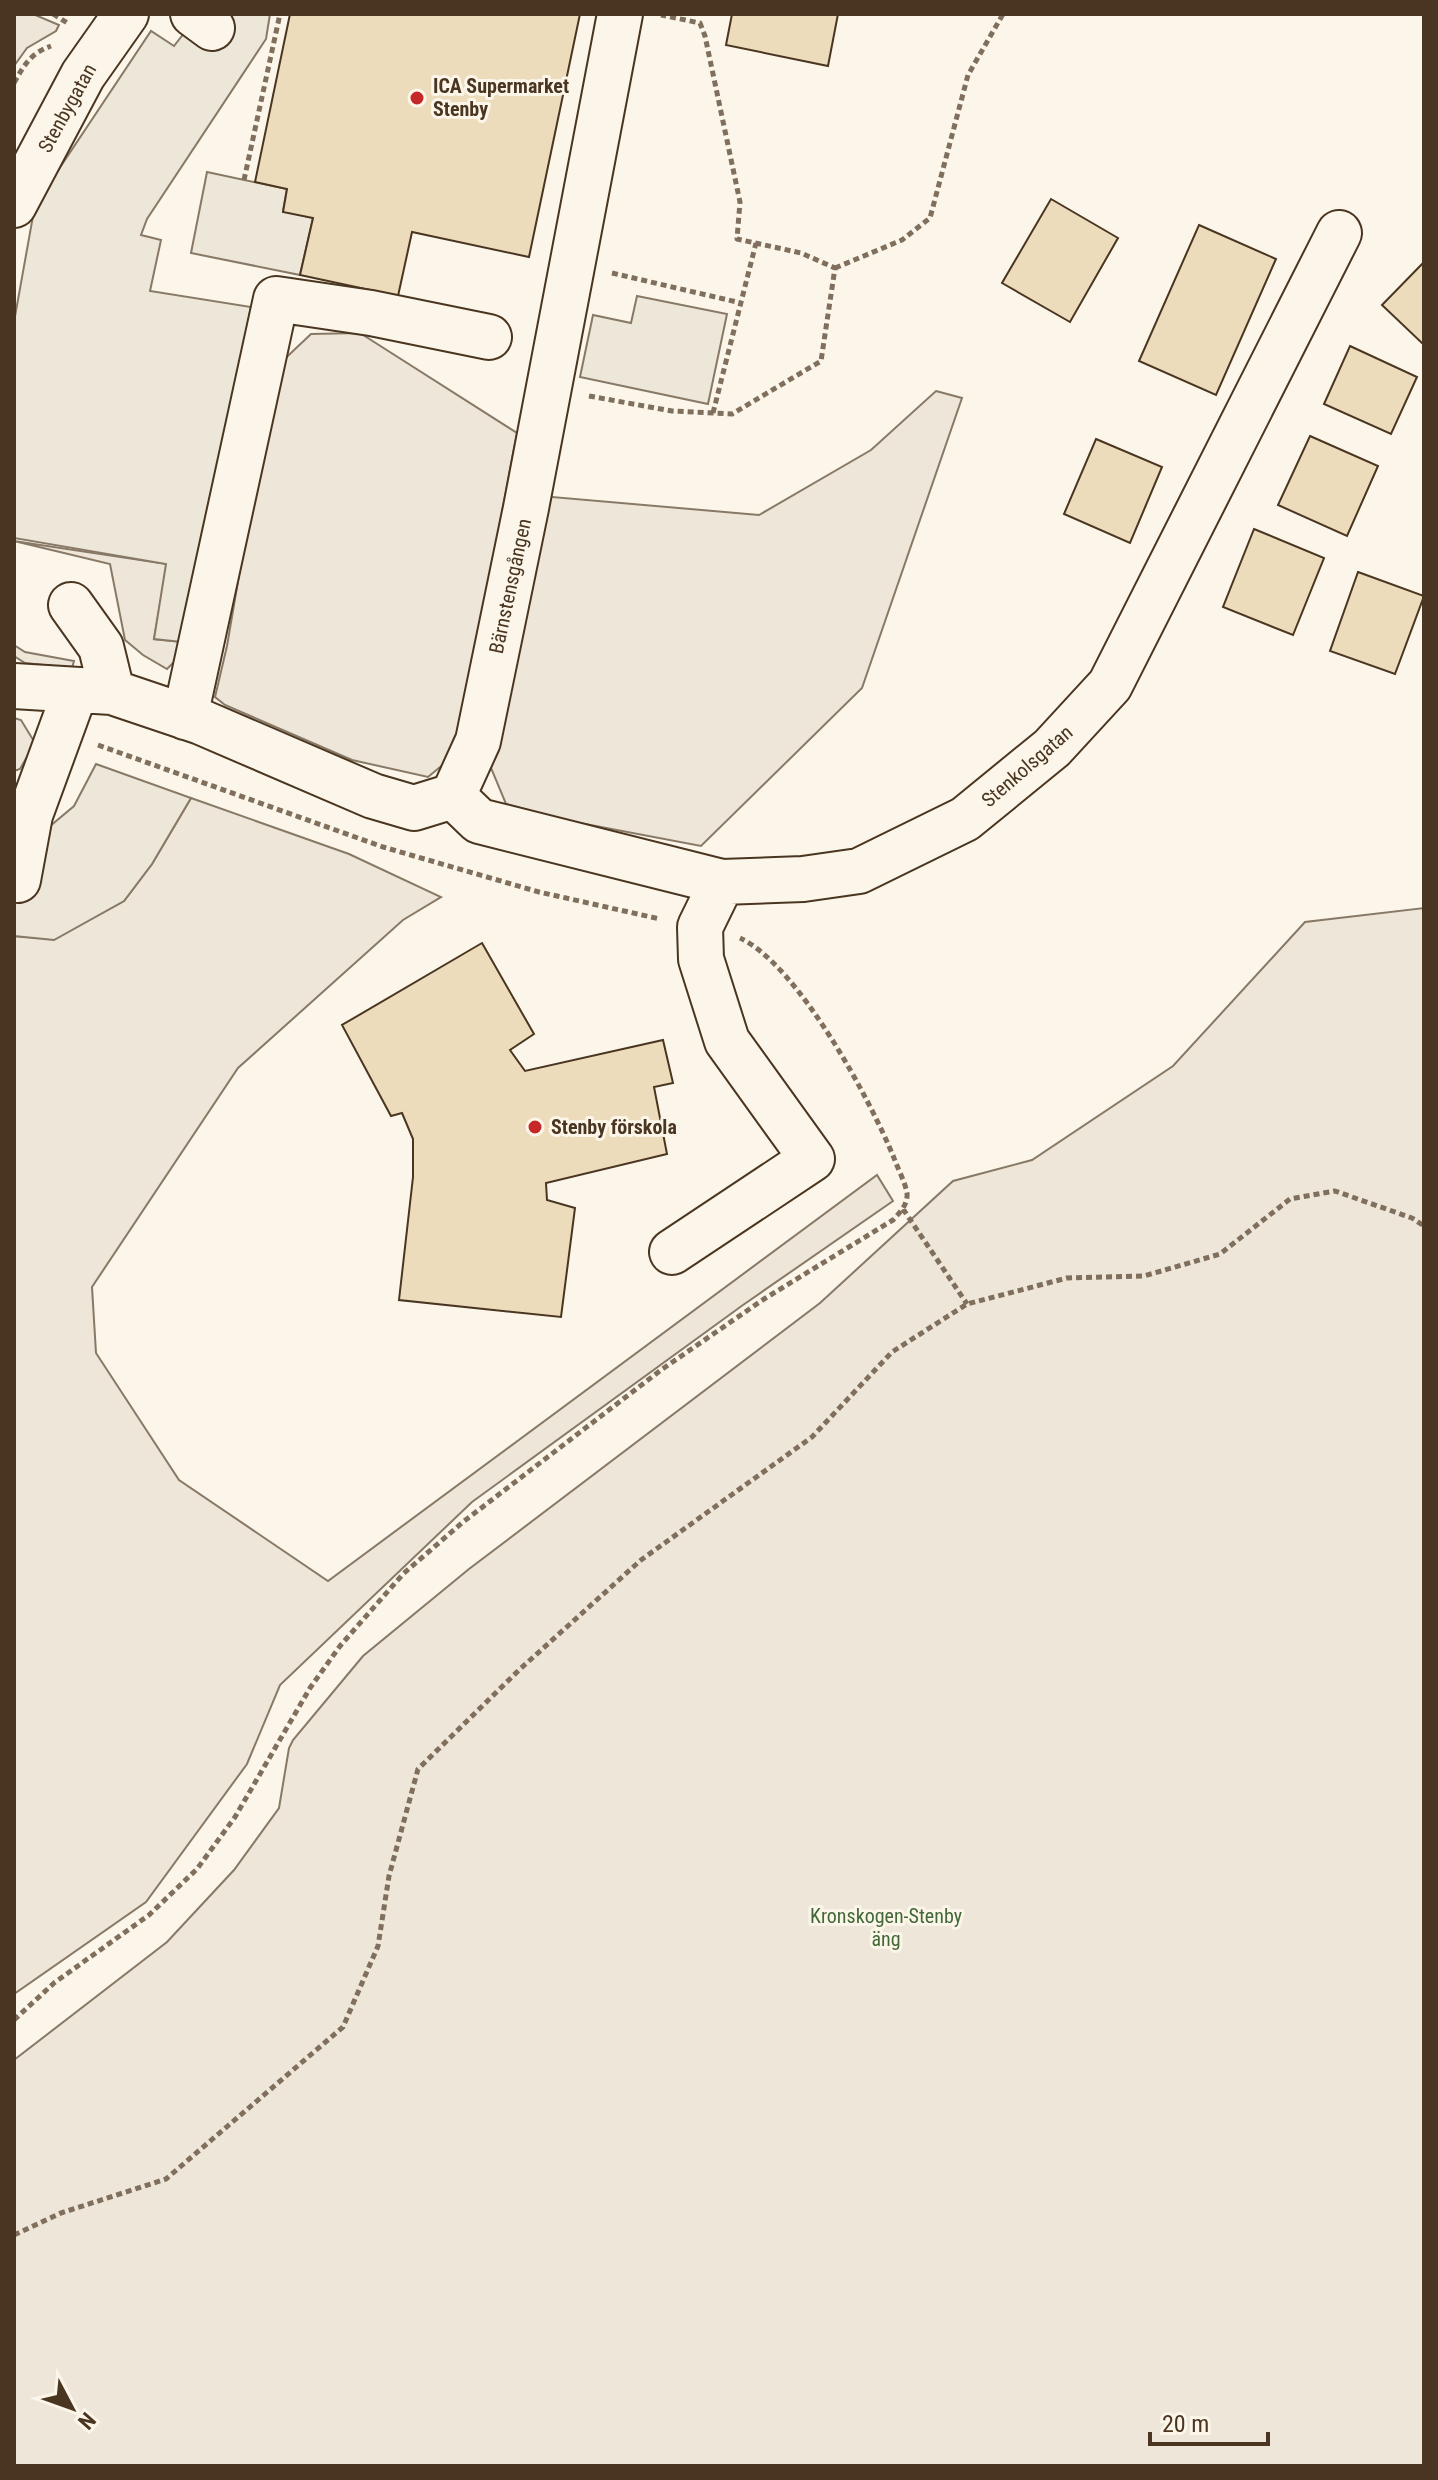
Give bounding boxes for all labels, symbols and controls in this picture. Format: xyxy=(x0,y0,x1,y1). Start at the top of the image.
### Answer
street label: Stenbygatan xyxy=(33,59,101,157)
place label: ICA Supermarket Stenby xyxy=(433,74,569,121)
marker: ICA Supermarket Stenby xyxy=(408,89,426,107)
street label: Bärnstensgången xyxy=(484,516,536,656)
street label: Stenkolsgatan xyxy=(977,720,1077,812)
place label: Stenby förskola xyxy=(551,1115,677,1139)
marker: Stenby förskola xyxy=(526,1118,544,1136)
park label: Kronskogen-Stenby äng xyxy=(810,1904,962,1951)
north arrow xyxy=(32,2368,112,2448)
scale bar xyxy=(1150,2396,1268,2446)
text: N xyxy=(73,2408,101,2434)
text: 20 m xyxy=(1162,2410,1209,2438)

